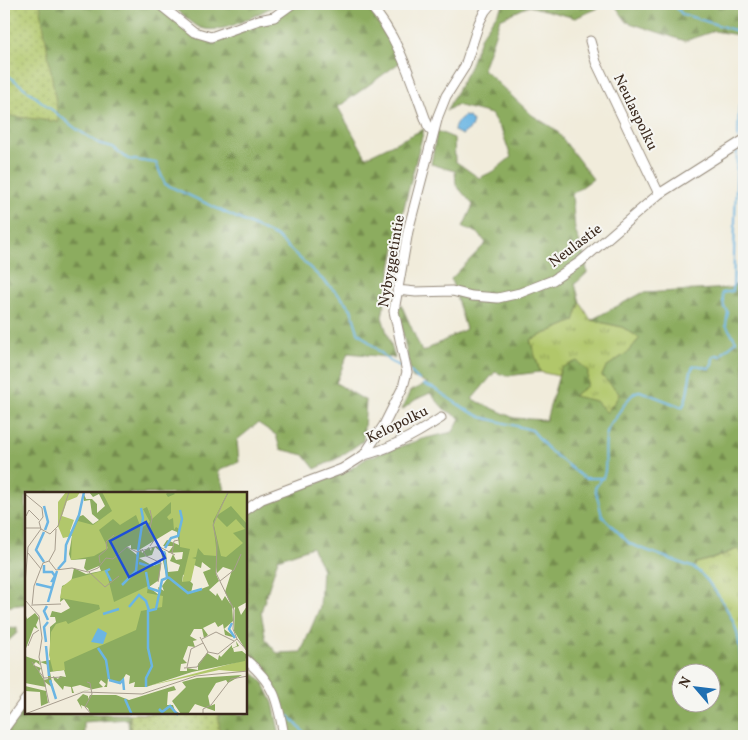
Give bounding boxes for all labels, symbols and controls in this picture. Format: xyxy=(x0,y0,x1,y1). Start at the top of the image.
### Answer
street label: Neulaspolku xyxy=(607,71,662,154)
street label: Nybyggetintie xyxy=(374,213,411,309)
street label: Neulastie xyxy=(545,219,607,273)
street label: Kelopolku xyxy=(363,401,432,449)
inset map xyxy=(25,492,248,715)
north arrow xyxy=(670,662,720,712)
text: N xyxy=(675,674,697,692)

